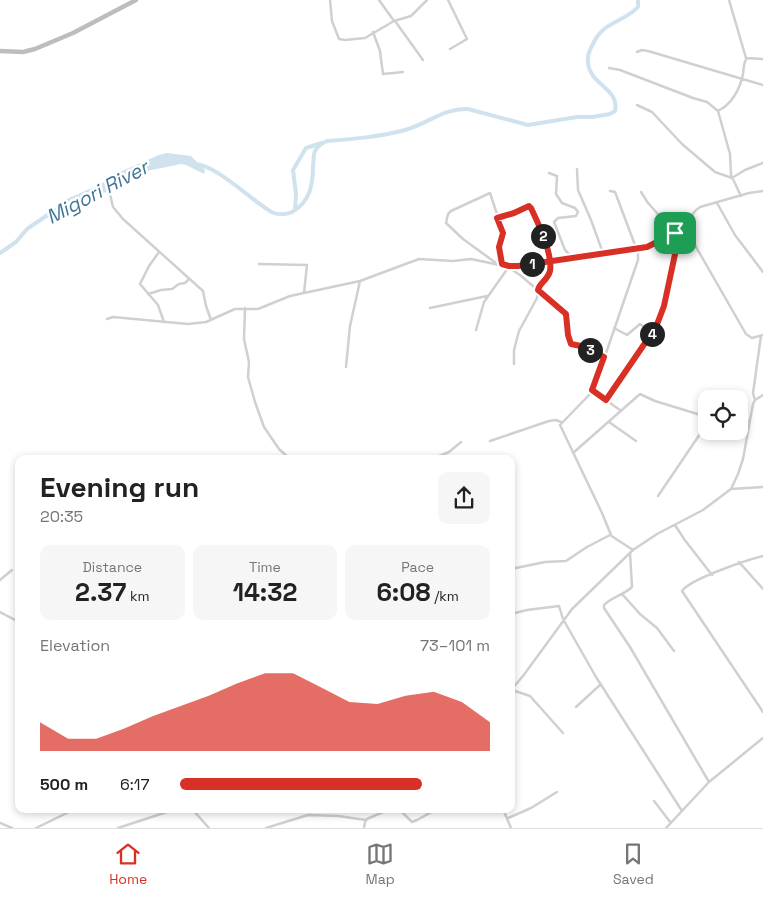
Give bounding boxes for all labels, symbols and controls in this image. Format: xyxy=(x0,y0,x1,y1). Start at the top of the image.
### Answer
water label: Migori River xyxy=(41,153,155,230)
pin xyxy=(654,212,696,254)
icon: arrive xyxy=(661,219,689,247)
pin: 2 xyxy=(530,224,556,248)
text: 2 xyxy=(539,227,548,245)
pin: 1 xyxy=(520,252,544,276)
text: 1 xyxy=(529,255,536,273)
pin: 4 xyxy=(640,322,664,346)
text: 4 xyxy=(648,325,657,343)
pin: 3 xyxy=(578,338,602,362)
text: 3 xyxy=(586,341,595,359)
map controls xyxy=(698,390,748,440)
button: locate xyxy=(698,390,748,440)
text: Evening run xyxy=(40,469,199,505)
button: share xyxy=(438,472,490,524)
text: 20:35 xyxy=(40,506,83,527)
text: Distance xyxy=(83,558,142,576)
text: Time xyxy=(249,558,281,576)
text: Pace xyxy=(401,558,434,576)
text: 2.37 xyxy=(75,576,126,608)
text: 14:32 xyxy=(233,576,297,608)
text: 6:08 xyxy=(376,576,431,608)
text: km xyxy=(126,587,150,605)
text: /km xyxy=(431,587,459,605)
text: Elevation xyxy=(40,635,110,656)
text: 73–101 m xyxy=(420,635,490,656)
text: 500 m xyxy=(40,774,88,795)
text: 6:17 xyxy=(120,774,150,795)
tab: Home xyxy=(109,840,147,888)
tab: Map xyxy=(366,840,395,888)
tab: Saved xyxy=(613,840,654,888)

